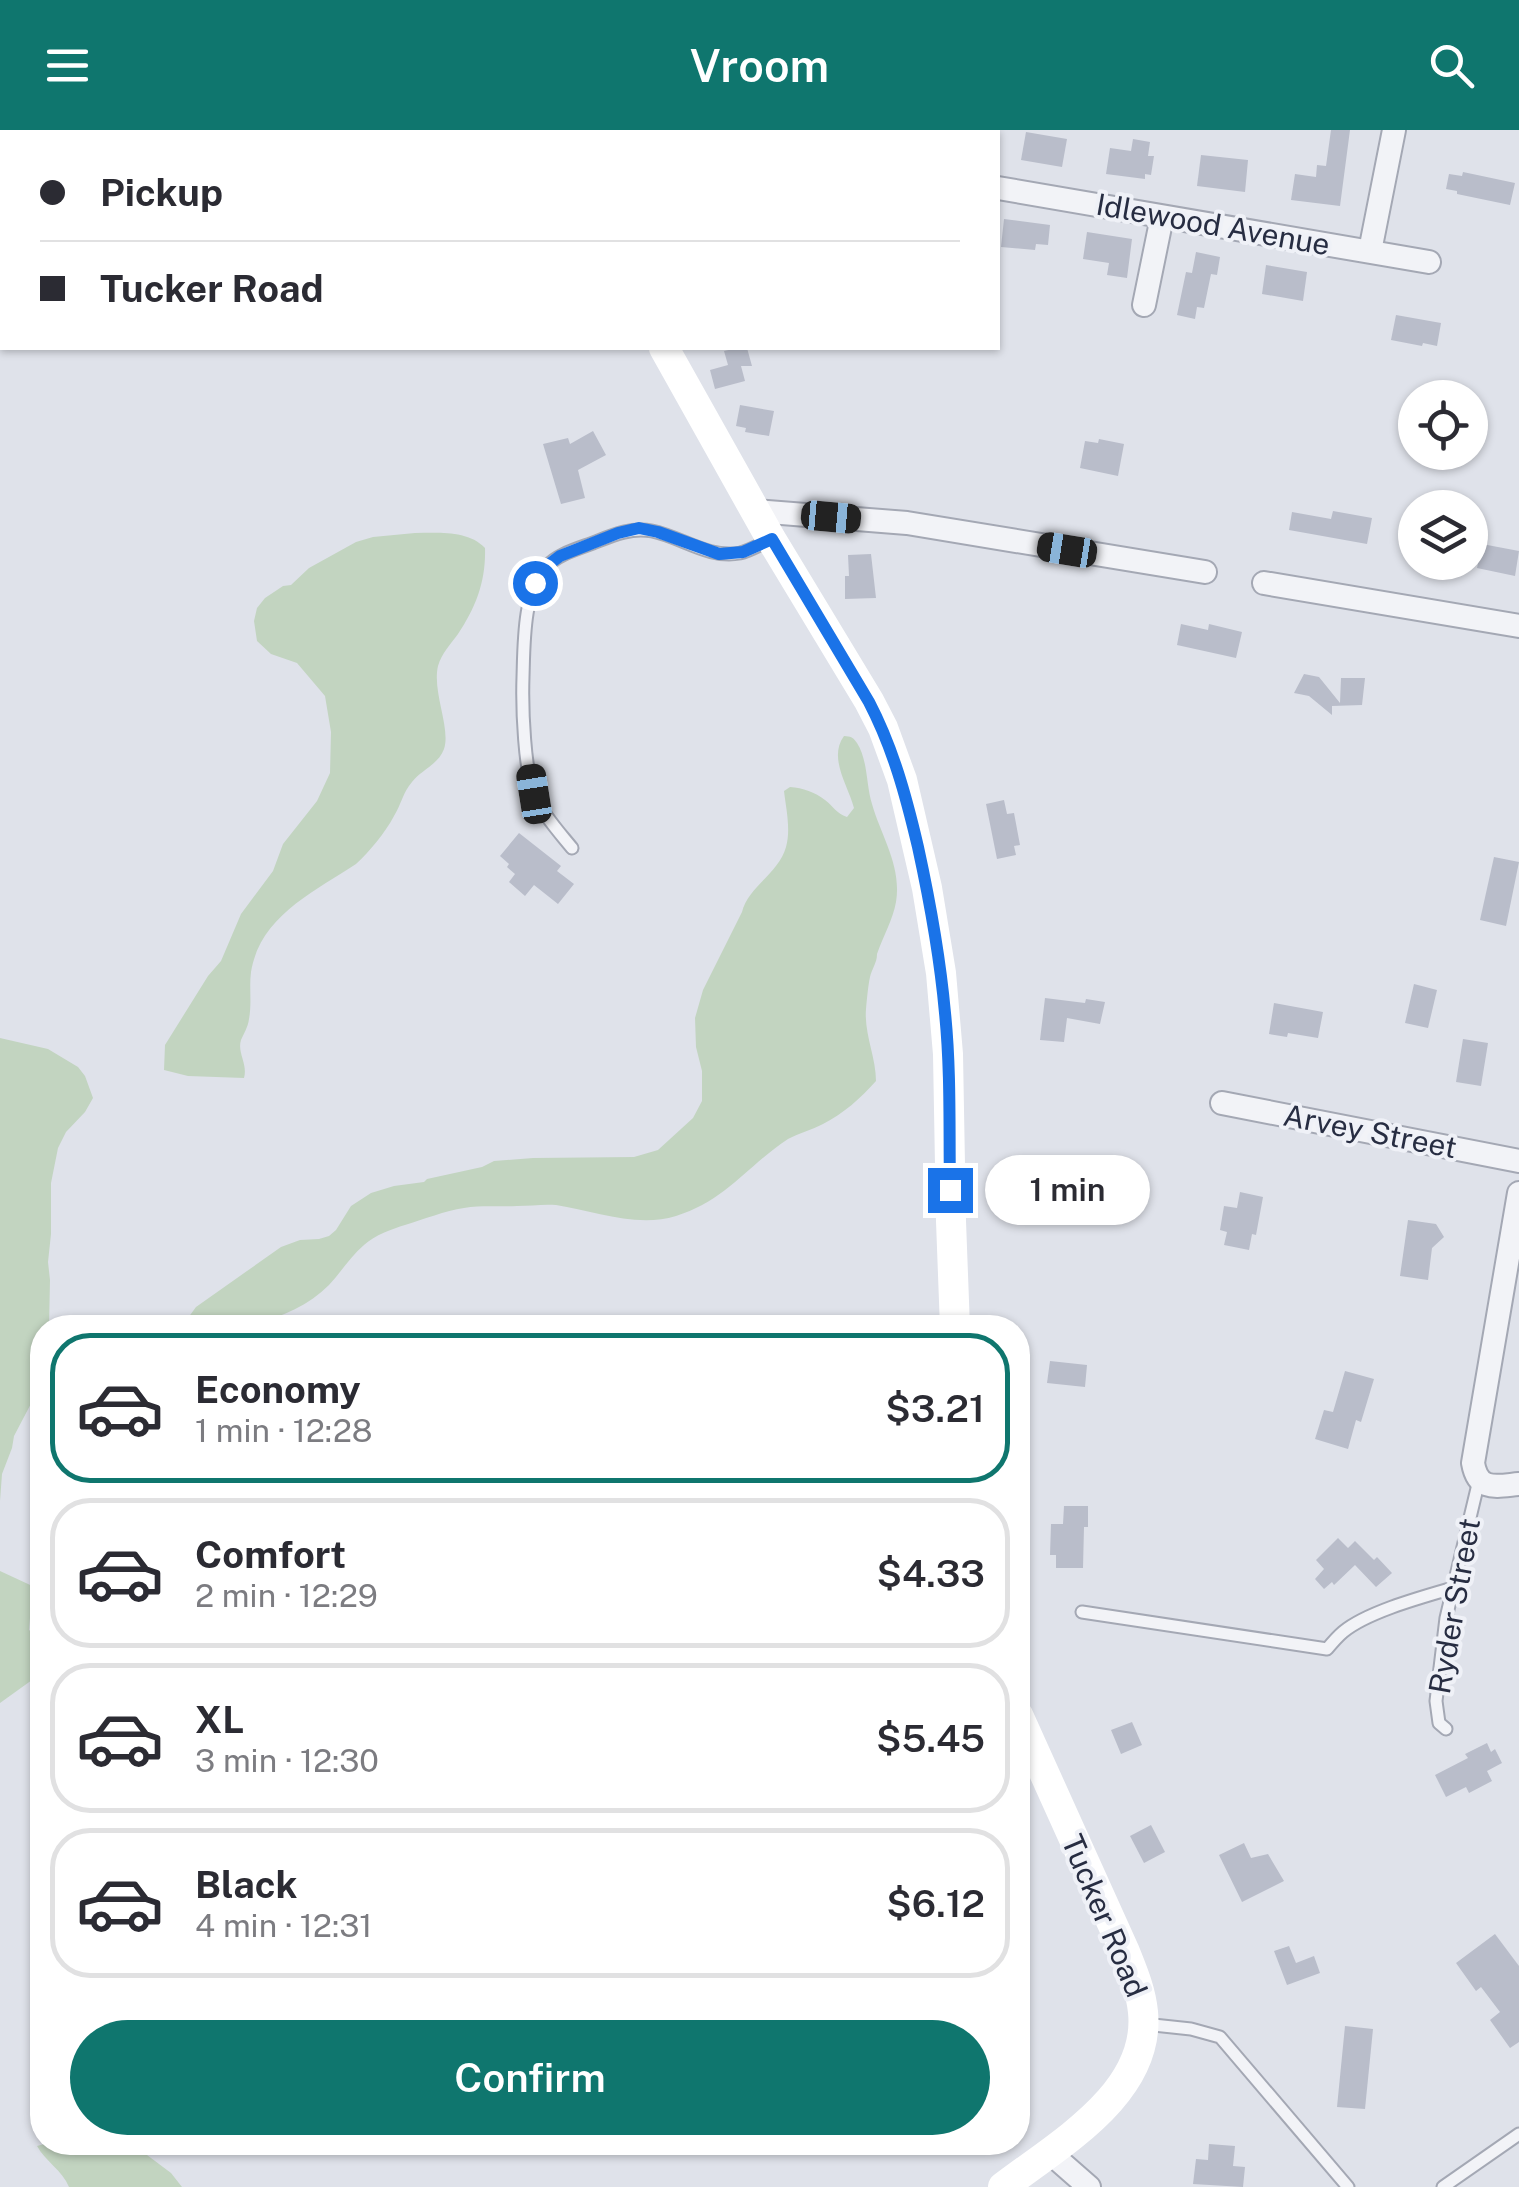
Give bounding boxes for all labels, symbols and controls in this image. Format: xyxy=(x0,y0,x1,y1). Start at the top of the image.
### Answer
icon: menu xyxy=(40,38,95,93)
icon: search xyxy=(1424,38,1479,93)
text: Vroom xyxy=(690,39,829,92)
text: Pickup xyxy=(100,170,223,215)
street label: Idlewood Avenue xyxy=(1093,186,1333,262)
text: Tucker Road xyxy=(100,266,324,311)
map controls xyxy=(1398,380,1488,580)
button: locate xyxy=(1398,380,1488,470)
button: layers xyxy=(1398,490,1488,580)
car xyxy=(800,499,862,535)
car xyxy=(1035,530,1099,570)
route start xyxy=(513,561,558,606)
car xyxy=(514,762,554,826)
street label: Arvey Street xyxy=(1280,1097,1460,1165)
callout: 1 min xyxy=(985,1155,1150,1225)
route end xyxy=(928,1168,973,1213)
text: 1 min xyxy=(1029,1171,1106,1208)
icon: car xyxy=(75,1363,165,1453)
text: Economy xyxy=(195,1367,361,1412)
text: $3.21 xyxy=(885,1386,985,1431)
text: 1 min · 12:28 xyxy=(195,1412,373,1449)
street label: Ryder Street xyxy=(1421,1515,1487,1696)
icon: car xyxy=(75,1528,165,1618)
text: Comfort xyxy=(195,1532,346,1577)
text: $4.33 xyxy=(876,1551,985,1596)
text: 2 min · 12:29 xyxy=(195,1577,378,1614)
icon: car xyxy=(75,1693,165,1783)
text: XL xyxy=(195,1697,244,1742)
text: $5.45 xyxy=(876,1716,985,1761)
text: 3 min · 12:30 xyxy=(195,1742,379,1779)
street label: Tucker Road xyxy=(1055,1829,1155,2002)
icon: car xyxy=(75,1858,165,1948)
text: Black xyxy=(195,1862,298,1907)
text: $6.12 xyxy=(886,1881,985,1926)
text: 4 min · 12:31 xyxy=(195,1907,372,1944)
button: Confirm xyxy=(70,2020,990,2135)

